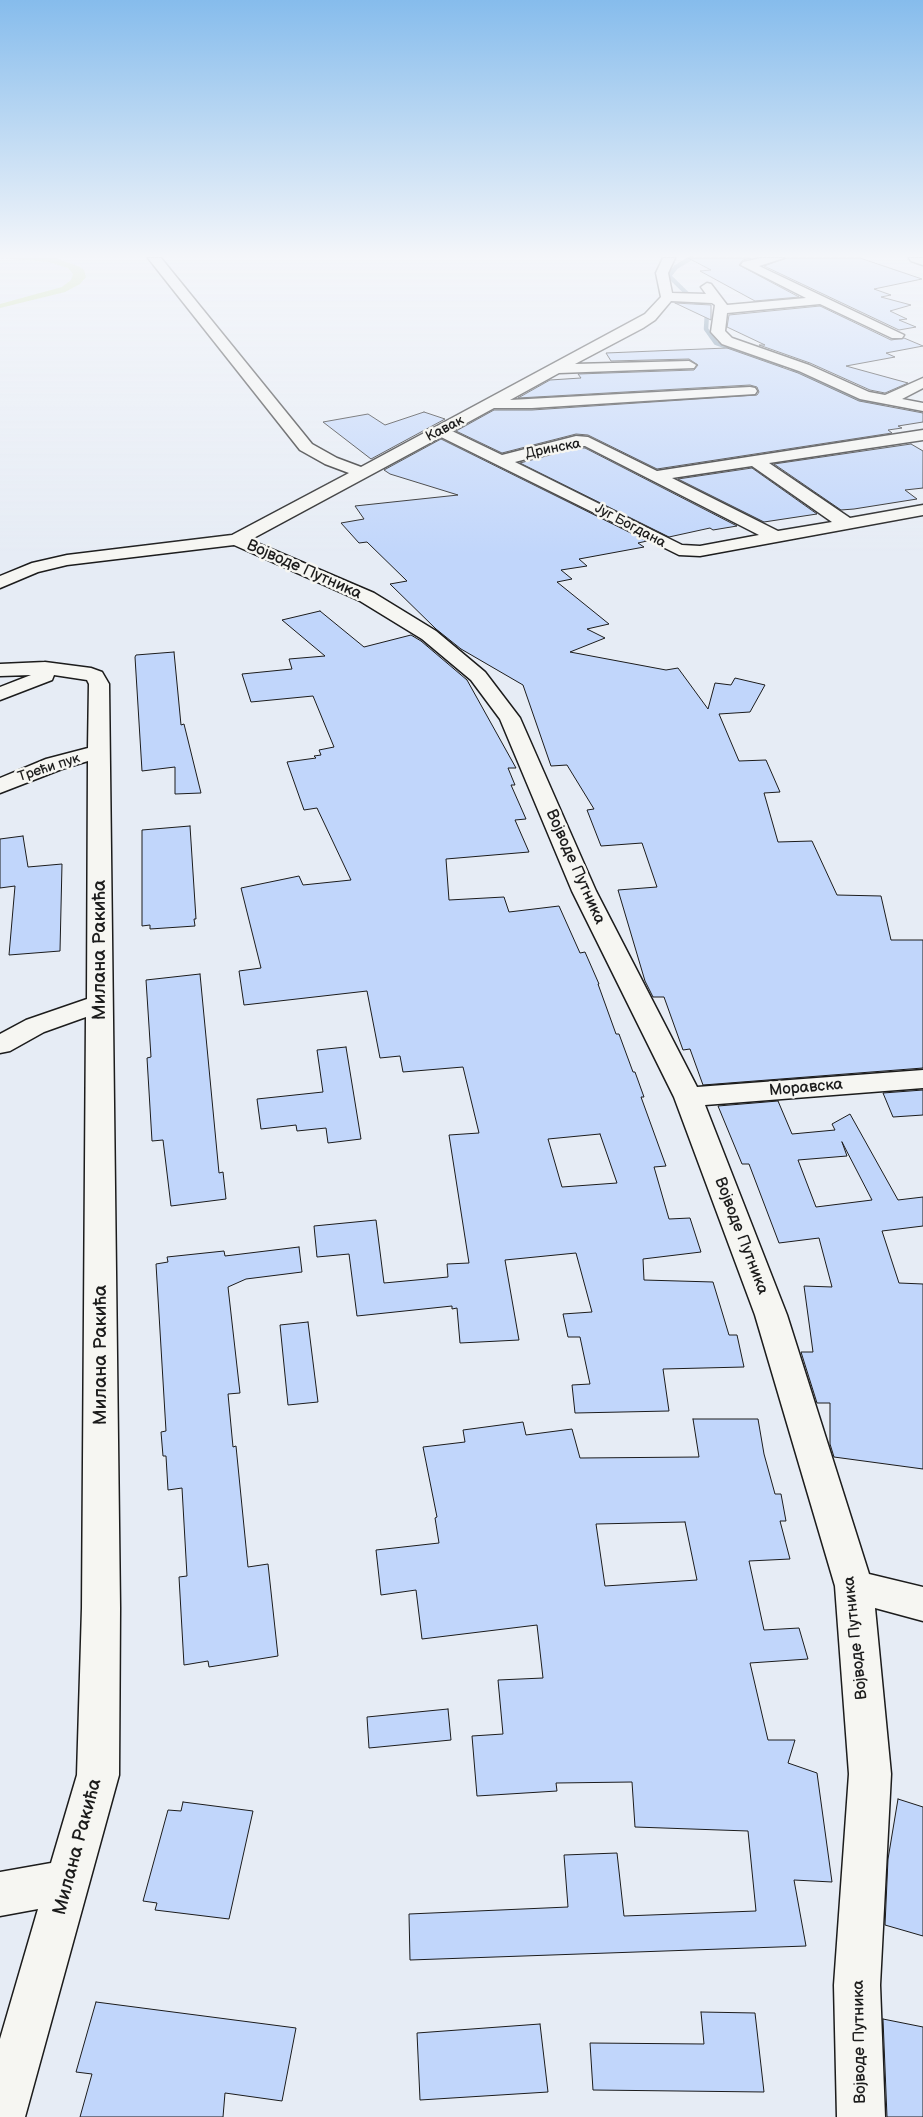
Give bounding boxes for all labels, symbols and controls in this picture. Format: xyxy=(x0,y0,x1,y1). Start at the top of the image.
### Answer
street label: Кавак xyxy=(423,412,467,446)
street label: Дринска xyxy=(524,435,582,463)
street label: Југ Богдана xyxy=(592,500,668,552)
street label: Војводе Путника xyxy=(243,536,365,604)
street label: Трећи пук xyxy=(16,750,82,786)
street label: Војводе Путника xyxy=(541,806,609,928)
street label: Милана Ракића xyxy=(89,880,111,1020)
street label: Моравска xyxy=(768,1075,844,1101)
street label: Војводе Путника xyxy=(710,1175,772,1297)
street label: Милана Ракића xyxy=(90,1285,112,1425)
street label: Војводе Путника xyxy=(840,1575,872,1701)
street label: Милана Ракића xyxy=(49,1776,107,1918)
street label: Војводе Путника xyxy=(849,1980,871,2104)

